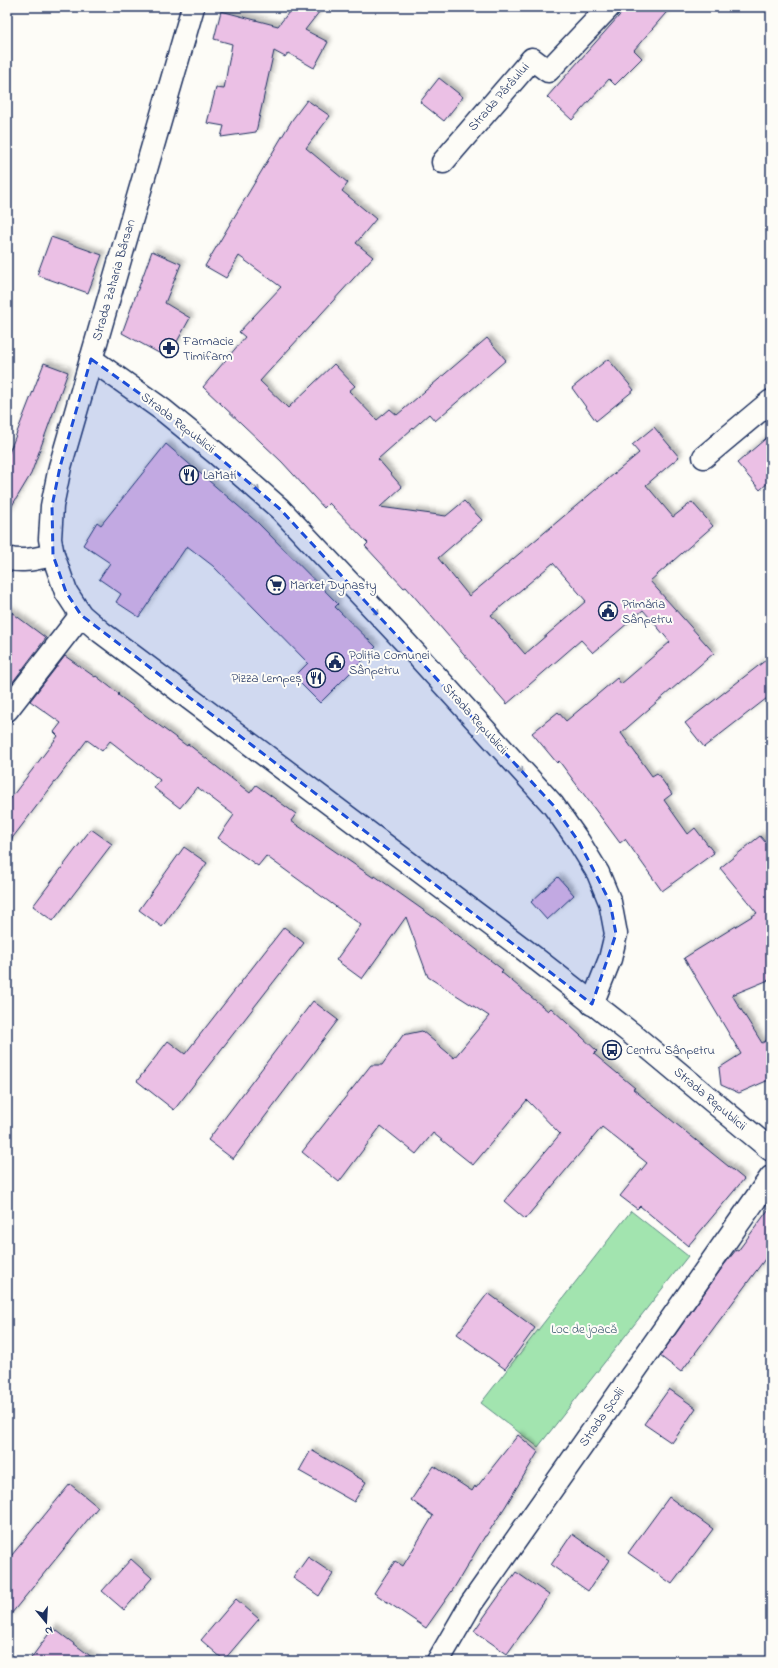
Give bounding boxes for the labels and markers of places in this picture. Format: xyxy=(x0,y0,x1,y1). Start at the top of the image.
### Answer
place label: Farmacie Timifarm xyxy=(182,332,234,366)
pharmacy icon: Farmacie Timifarm xyxy=(158,337,180,359)
restaurant icon: LaMati xyxy=(178,464,200,486)
place label: LaMati xyxy=(203,466,236,485)
supermarket icon: Market Dynasty xyxy=(265,574,287,596)
place label: Market Dynasty xyxy=(290,576,377,596)
place label: Primăria Sânpetru xyxy=(622,595,672,629)
public building icon: Primăria Sânpetru xyxy=(597,600,619,622)
place label: Poliția Comunei Sânpetru xyxy=(349,646,430,680)
public building icon: Poliția Comunei Sânpetru xyxy=(324,651,346,673)
restaurant icon: Pizza Lempeș xyxy=(305,667,327,689)
place label: Pizza Lempeș xyxy=(232,669,302,688)
bus stop icon: Centru Sânpetru xyxy=(601,1039,623,1061)
place label: Centru Sânpetru xyxy=(626,1041,715,1060)

